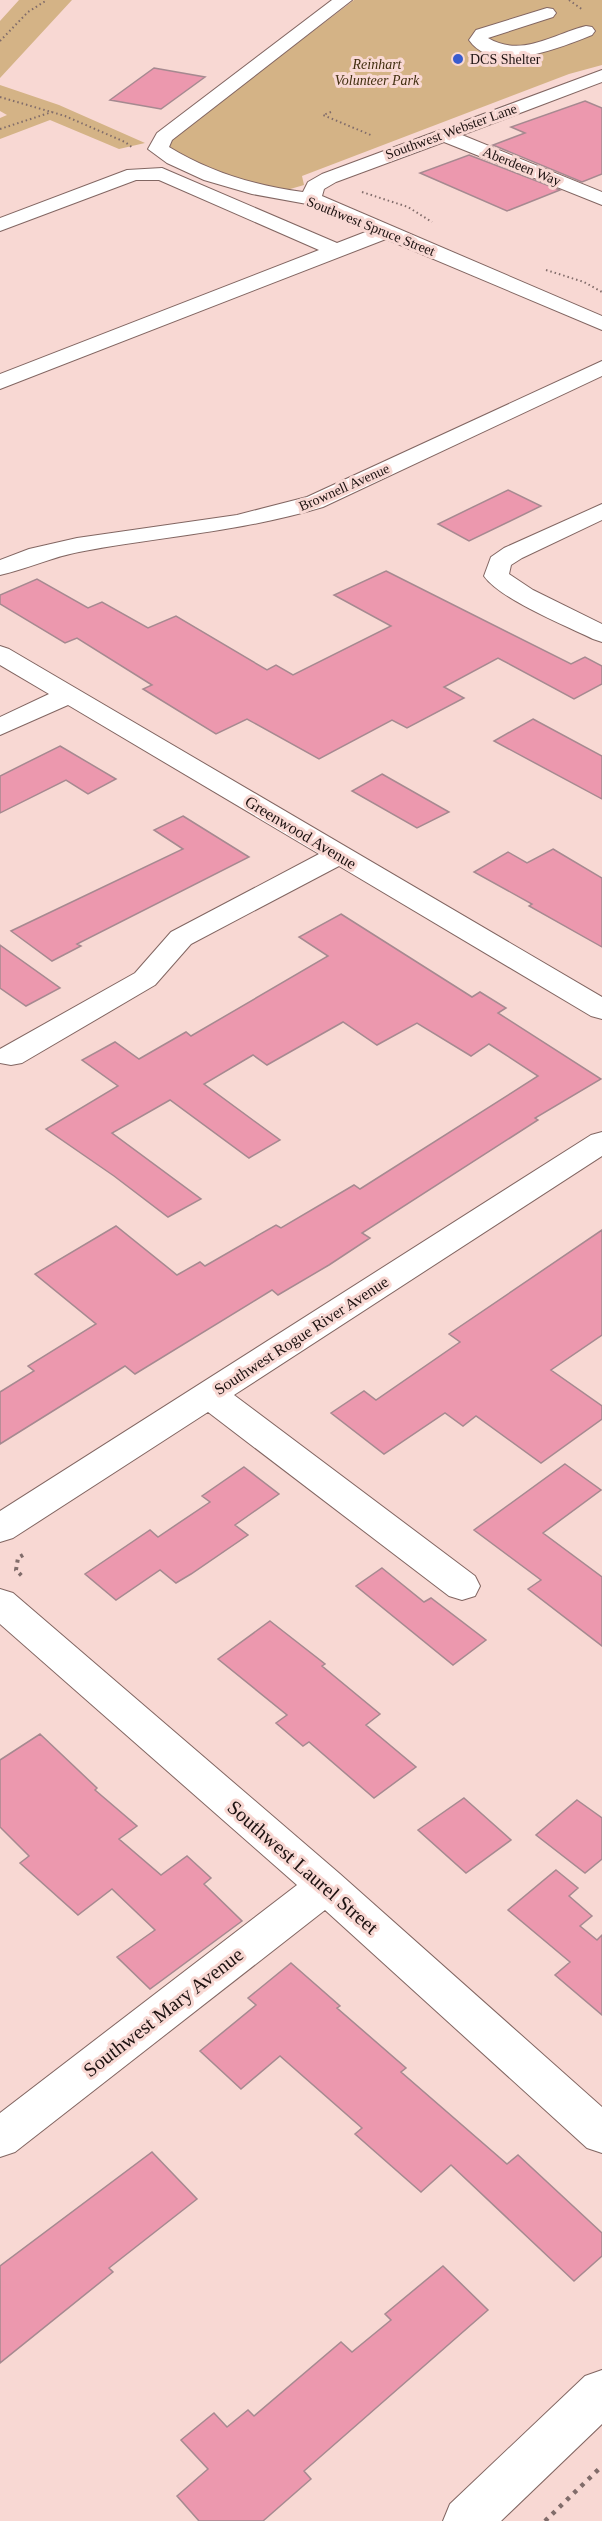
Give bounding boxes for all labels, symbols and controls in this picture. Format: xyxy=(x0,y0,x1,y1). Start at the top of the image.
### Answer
marker: DCS Shelter xyxy=(451,52,465,66)
place label: DCS Shelter xyxy=(470,52,541,67)
park label: Reinhart Volunteer Park xyxy=(335,57,420,88)
street label: Southwest Webster Lane xyxy=(383,101,519,162)
street label: Aberdeen Way xyxy=(481,144,563,189)
street label: Southwest Spruce Street xyxy=(305,194,437,259)
street label: Brownell Avenue xyxy=(297,461,392,514)
street label: Greenwood Avenue xyxy=(242,793,359,872)
street label: Southwest Rogue River Avenue xyxy=(211,1273,392,1399)
street label: Southwest Laurel Street xyxy=(223,1796,383,1939)
street label: Southwest Mary Avenue xyxy=(79,1943,248,2082)

